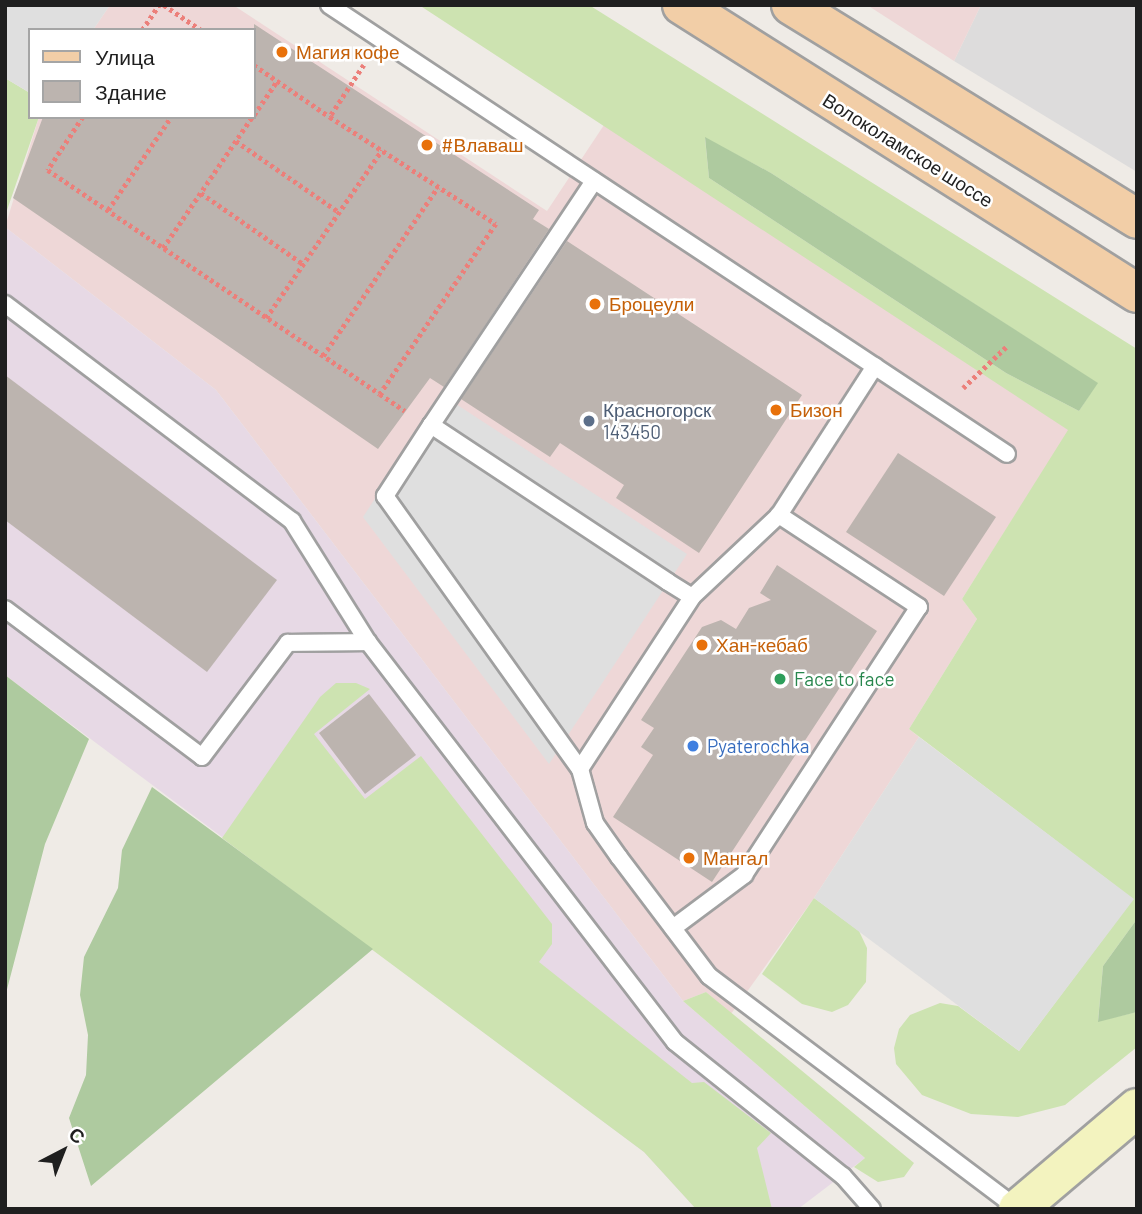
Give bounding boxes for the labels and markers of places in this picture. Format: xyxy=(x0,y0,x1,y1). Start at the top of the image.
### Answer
place label: Магия кофе xyxy=(296,41,400,63)
marker: Магия кофе xyxy=(274,44,290,60)
place label: #Влаваш xyxy=(441,134,524,156)
marker: #Влаваш xyxy=(419,137,435,153)
place label: Броцеули xyxy=(609,293,694,315)
marker: Броцеули xyxy=(587,296,603,312)
place label: Красногорск 143450 xyxy=(603,399,711,443)
place label: Бизон xyxy=(790,399,843,421)
marker: Бизон xyxy=(768,402,784,418)
marker: Красногорск 143450 xyxy=(581,413,597,429)
place label: Хан-кебаб xyxy=(716,634,808,656)
marker: Хан-кебаб xyxy=(694,637,710,653)
place label: Face to face xyxy=(794,668,895,690)
marker: Face to face xyxy=(772,671,788,687)
place label: Pyaterochka xyxy=(707,735,810,757)
marker: Pyaterochka xyxy=(685,738,701,754)
place label: Мангал xyxy=(703,847,768,869)
marker: Мангал xyxy=(681,850,697,866)

